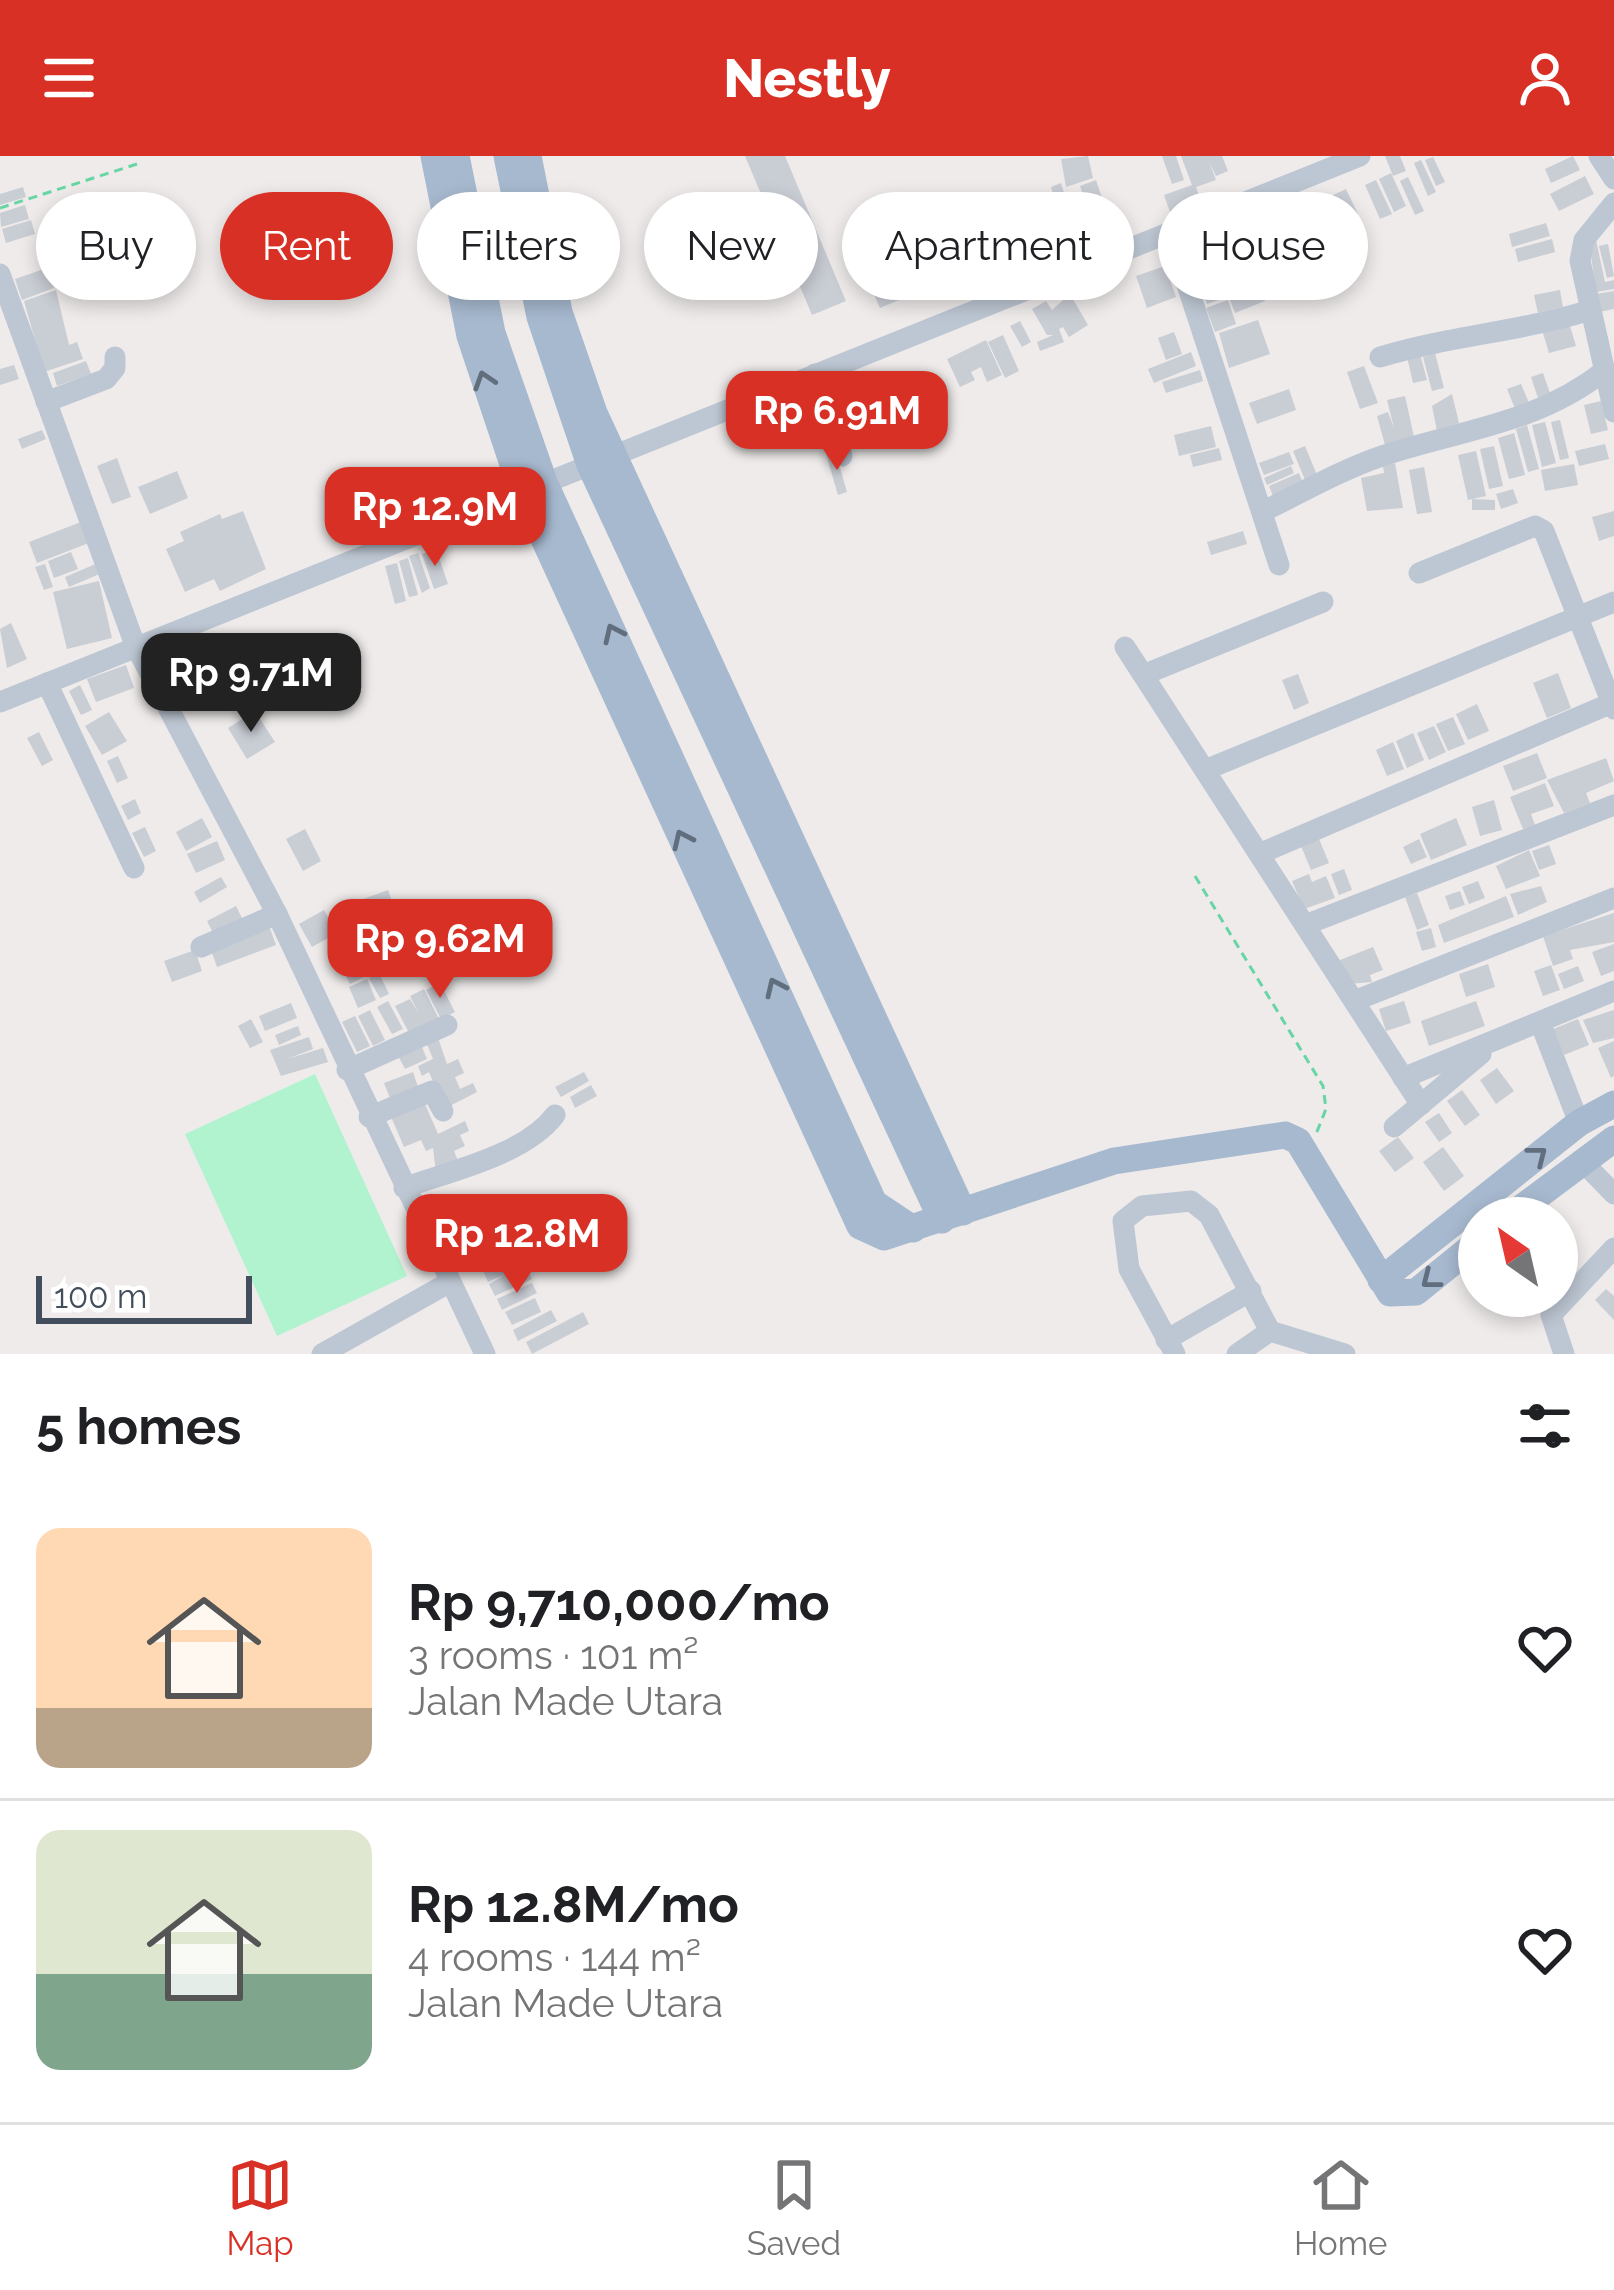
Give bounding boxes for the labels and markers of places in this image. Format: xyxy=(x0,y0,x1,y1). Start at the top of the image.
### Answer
pin: Rp 6.91M xyxy=(713,371,961,473)
pin: Rp 12.9M xyxy=(311,467,559,569)
pin: Rp 9.71M xyxy=(127,633,375,735)
pin: Rp 9.62M xyxy=(316,899,564,1001)
pin: Rp 12.8M xyxy=(393,1194,641,1296)

